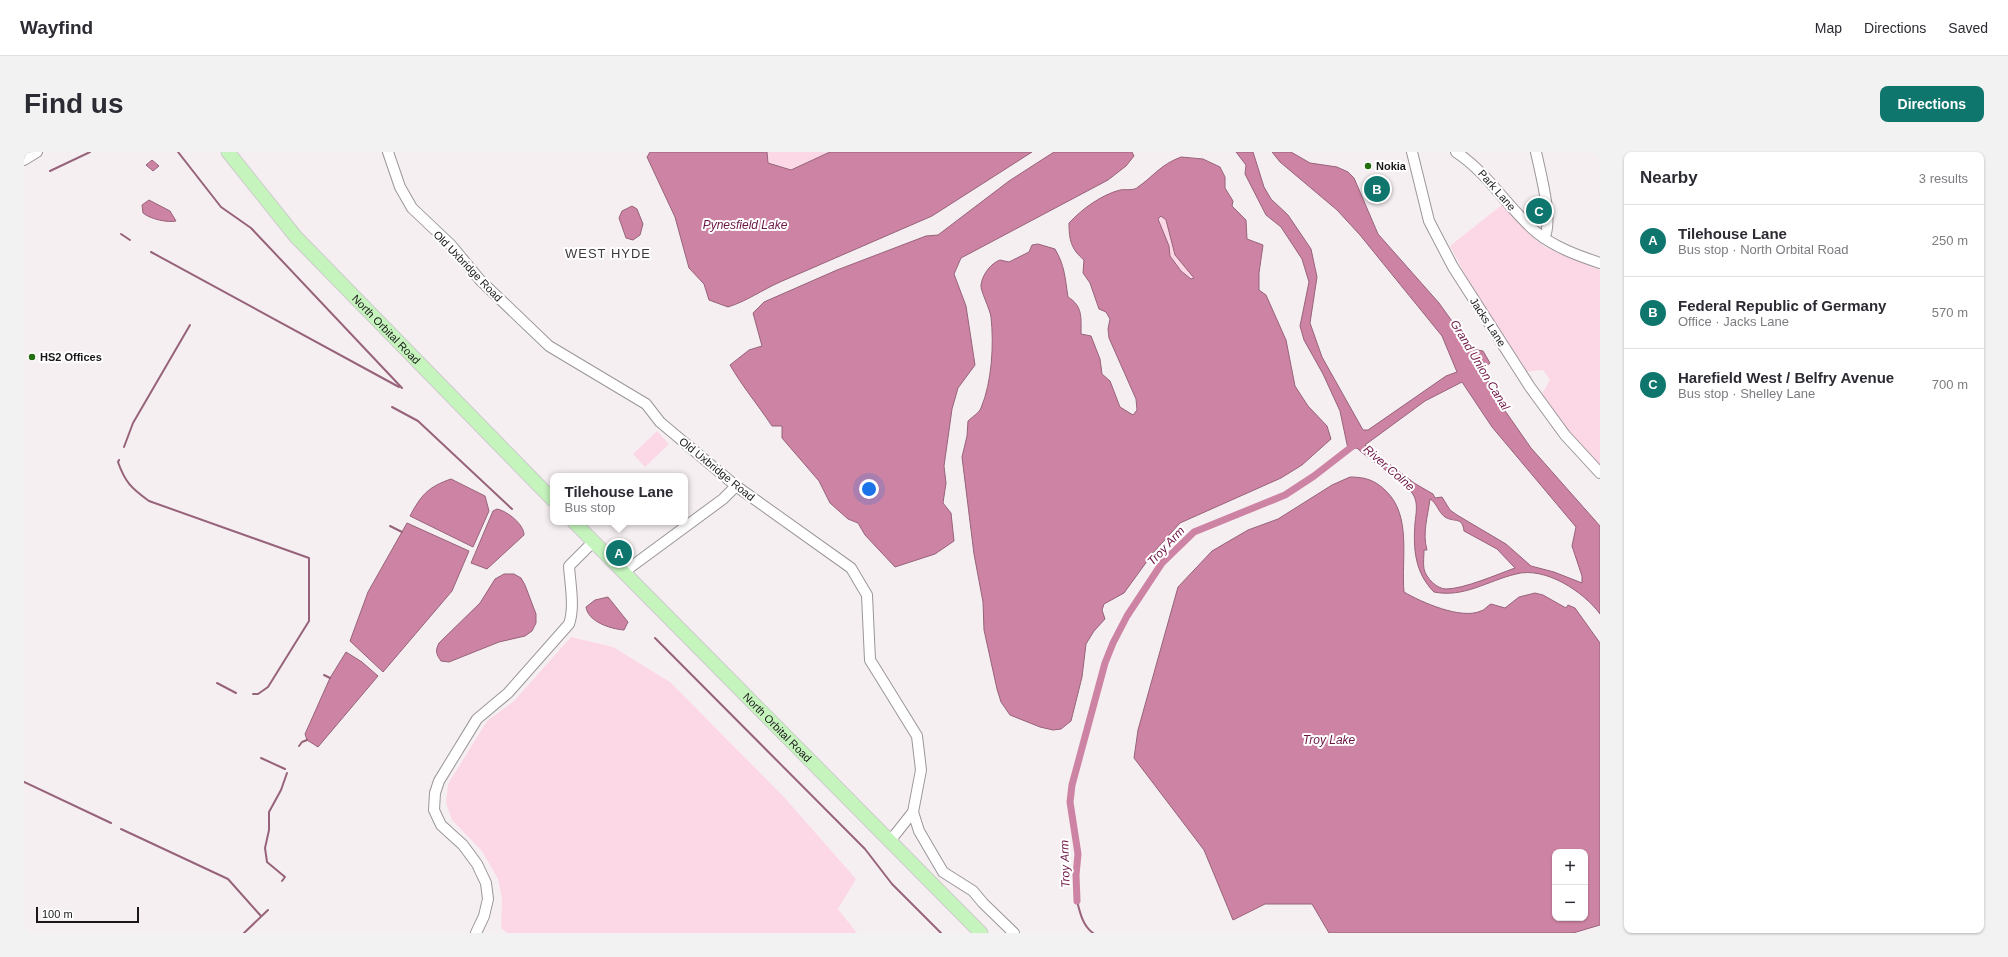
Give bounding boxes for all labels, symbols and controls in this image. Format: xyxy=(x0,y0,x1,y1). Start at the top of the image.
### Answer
text: Wayfind xyxy=(20,17,93,38)
text: Map xyxy=(1815,20,1842,36)
text: Directions xyxy=(1864,20,1926,36)
text: Saved xyxy=(1948,20,1988,36)
button: Directions xyxy=(1880,86,1984,122)
text: Find us xyxy=(24,88,124,119)
place label: Nokia xyxy=(1376,160,1407,172)
marker: Nokia xyxy=(1363,161,1373,171)
street label: Park Lane xyxy=(1476,167,1518,213)
text: Nearby xyxy=(1640,168,1698,187)
text: 3 results xyxy=(1919,171,1968,186)
pin: B xyxy=(1364,174,1390,204)
pin: C xyxy=(1526,196,1552,226)
water label: Pynesfield Lake xyxy=(703,218,788,232)
text: Tilehouse Lane xyxy=(1678,225,1787,242)
street label: Old Uxbridge Road xyxy=(431,228,505,304)
text: A xyxy=(1648,233,1658,248)
text: 250 m xyxy=(1932,233,1968,248)
text: Bus stop · North Orbital Road xyxy=(1678,242,1849,257)
district label: WEST HYDE xyxy=(565,246,651,261)
street label: North Orbital Road xyxy=(350,292,423,366)
street label: Jacks Lane xyxy=(1468,295,1508,349)
text: Federal Republic of Germany xyxy=(1678,297,1886,314)
text: B xyxy=(1648,305,1658,320)
text: 570 m xyxy=(1932,305,1968,320)
text: Office · Jacks Lane xyxy=(1678,314,1789,329)
water label: Grand Union Canal xyxy=(1448,317,1513,413)
place label: HS2 Offices xyxy=(40,351,102,363)
marker: HS2 Offices xyxy=(27,352,37,362)
text: Harefield West / Belfry Avenue xyxy=(1678,369,1894,386)
text: C xyxy=(1648,377,1658,392)
text: 700 m xyxy=(1932,377,1968,392)
text: Bus stop · Shelley Lane xyxy=(1678,386,1815,401)
street label: Old Uxbridge Road xyxy=(677,435,757,503)
water label: River Colne xyxy=(1361,442,1417,494)
popup xyxy=(550,473,688,525)
your location xyxy=(859,479,879,499)
text: Tilehouse Lane xyxy=(565,483,673,500)
text: Bus stop xyxy=(565,500,615,515)
water label: Troy Arm xyxy=(1145,524,1187,568)
pin: A xyxy=(606,538,632,568)
street label: North Orbital Road xyxy=(741,690,814,764)
water label: Troy Lake xyxy=(1303,733,1356,747)
water label: Troy Arm xyxy=(1057,840,1073,888)
map controls xyxy=(1552,849,1588,921)
button: + xyxy=(1552,849,1588,885)
button: − xyxy=(1552,885,1588,921)
scale bar xyxy=(36,905,139,924)
text: 100 m xyxy=(42,908,73,920)

